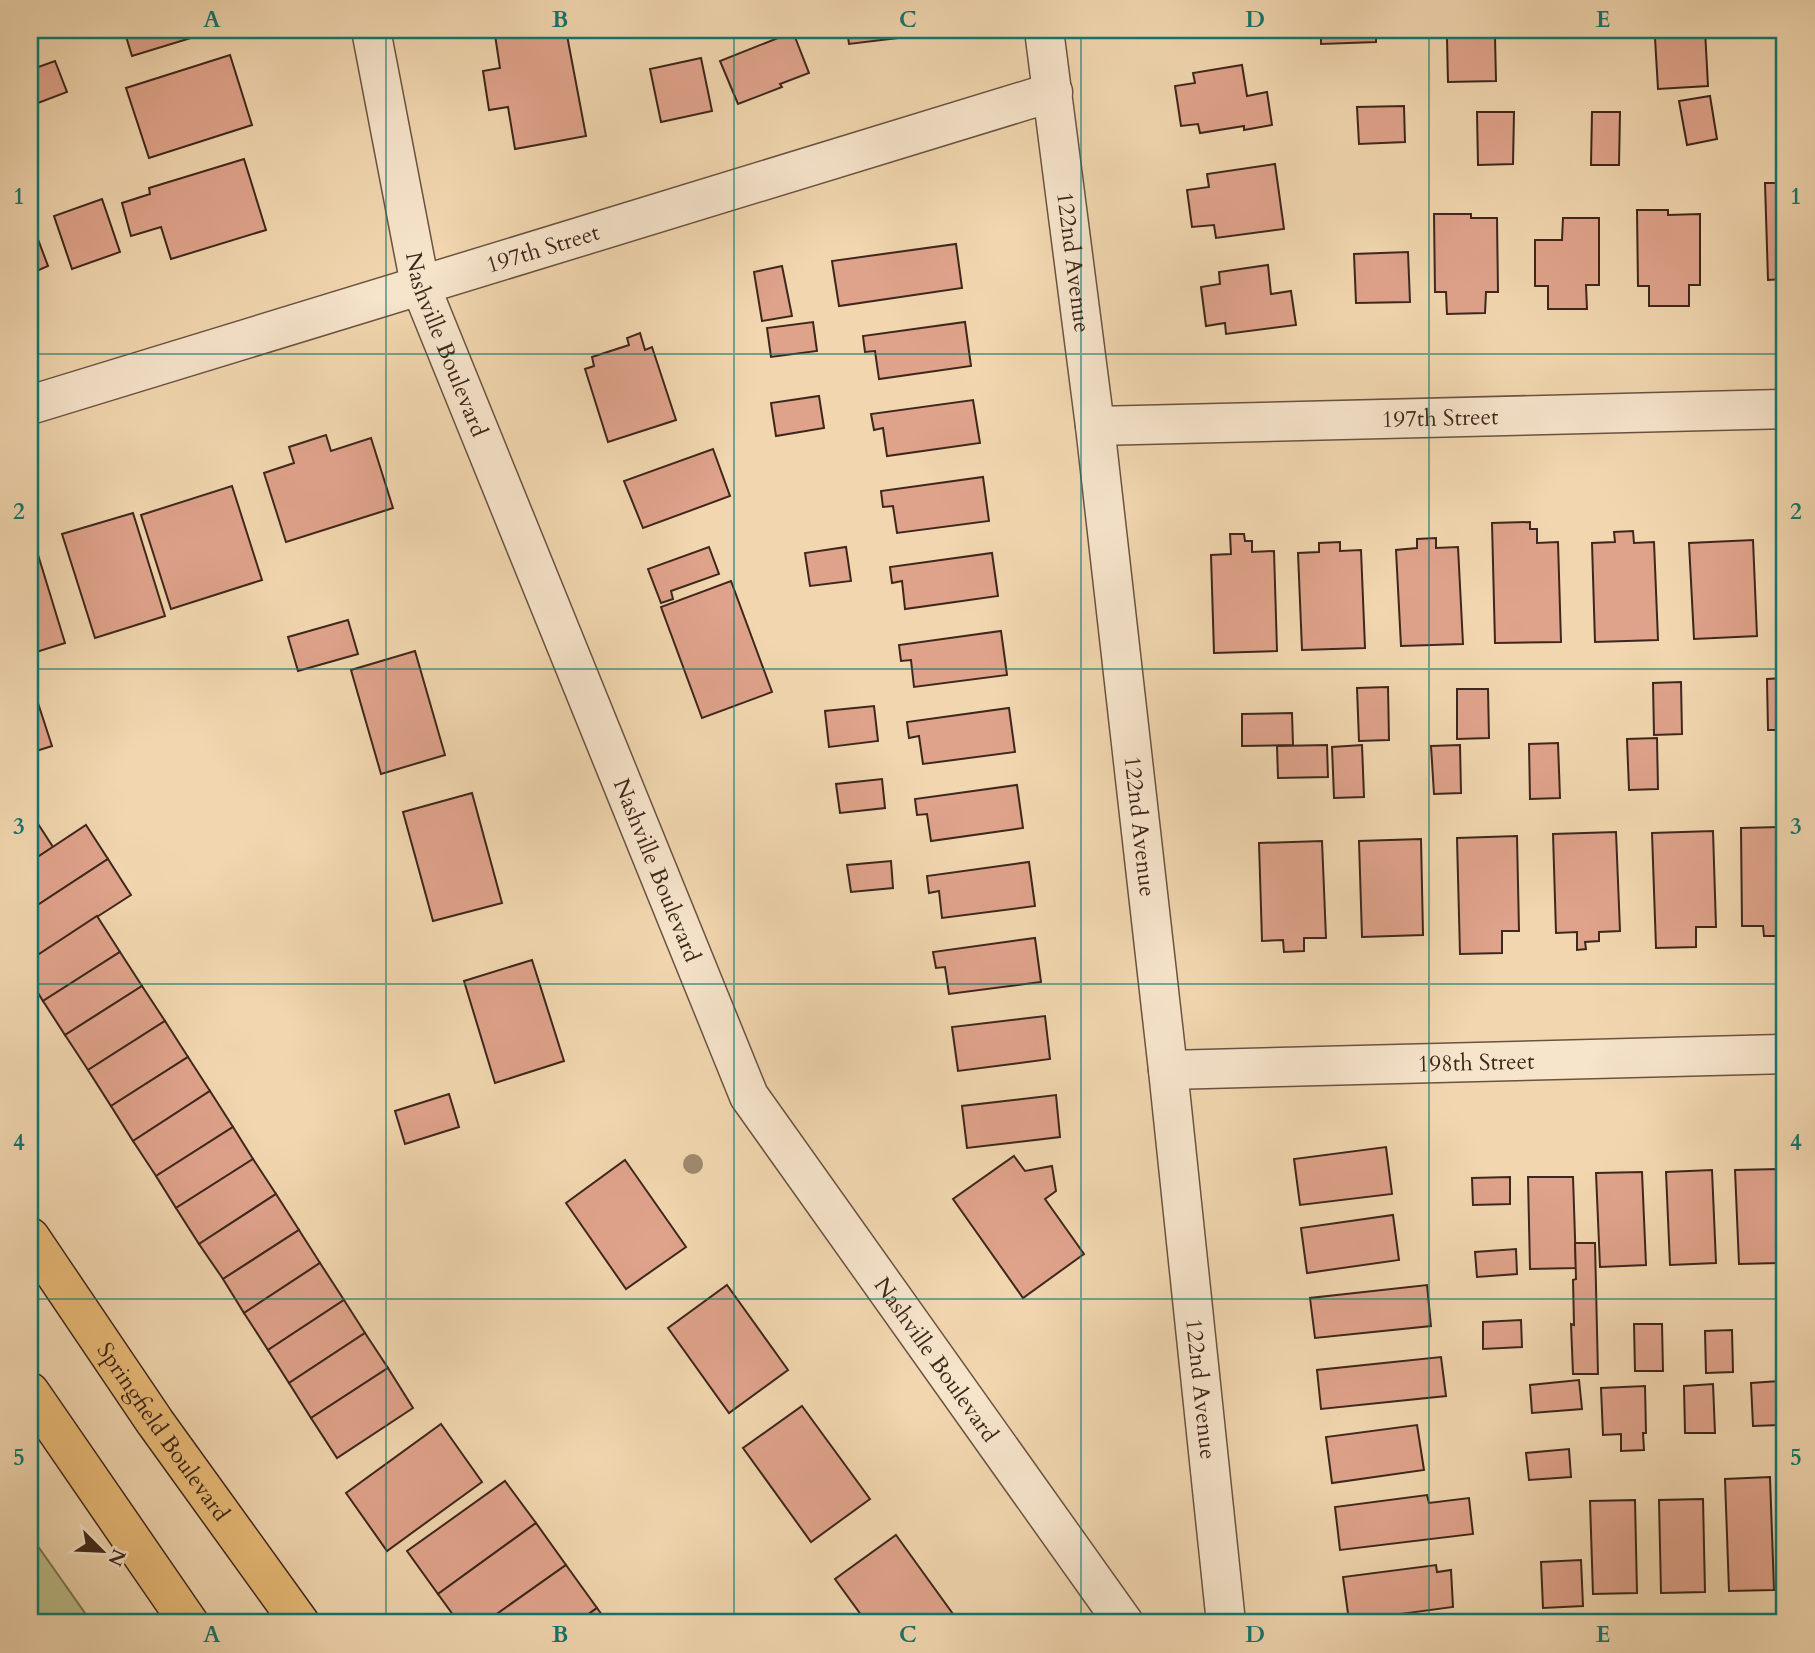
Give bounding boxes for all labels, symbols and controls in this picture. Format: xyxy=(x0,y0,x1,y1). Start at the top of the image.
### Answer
text: A xyxy=(203,4,221,35)
text: B xyxy=(552,4,568,35)
text: C xyxy=(899,4,917,35)
text: D xyxy=(1245,4,1265,35)
text: E xyxy=(1596,4,1610,35)
text: 1 xyxy=(13,181,25,212)
text: 1 xyxy=(1790,181,1802,212)
street label: 122nd Avenue xyxy=(1049,190,1098,334)
street label: 197th Street xyxy=(482,217,603,281)
street label: Nashville Boulevard xyxy=(398,249,495,442)
street label: 197th Street xyxy=(1381,401,1499,435)
text: 2 xyxy=(13,496,25,527)
text: 2 xyxy=(1790,496,1802,527)
street label: 122nd Avenue xyxy=(1116,754,1163,898)
street label: Nashville Boulevard xyxy=(606,774,708,967)
text: 3 xyxy=(13,811,25,842)
text: 3 xyxy=(1790,811,1802,842)
street label: 198th Street xyxy=(1417,1046,1535,1080)
text: 4 xyxy=(13,1127,25,1158)
text: 4 xyxy=(1790,1127,1802,1158)
street label: Nashville Boulevard xyxy=(867,1271,1006,1449)
street label: 122nd Avenue xyxy=(1178,1317,1224,1461)
street label: Springfield Boulevard xyxy=(90,1336,237,1528)
text: 5 xyxy=(13,1442,25,1473)
text: 5 xyxy=(1790,1442,1802,1473)
north arrow xyxy=(66,1516,136,1586)
text: N xyxy=(101,1545,132,1571)
text: A xyxy=(203,1619,221,1650)
text: B xyxy=(552,1619,568,1650)
text: C xyxy=(899,1619,917,1650)
text: D xyxy=(1245,1619,1265,1650)
text: E xyxy=(1596,1619,1610,1650)

